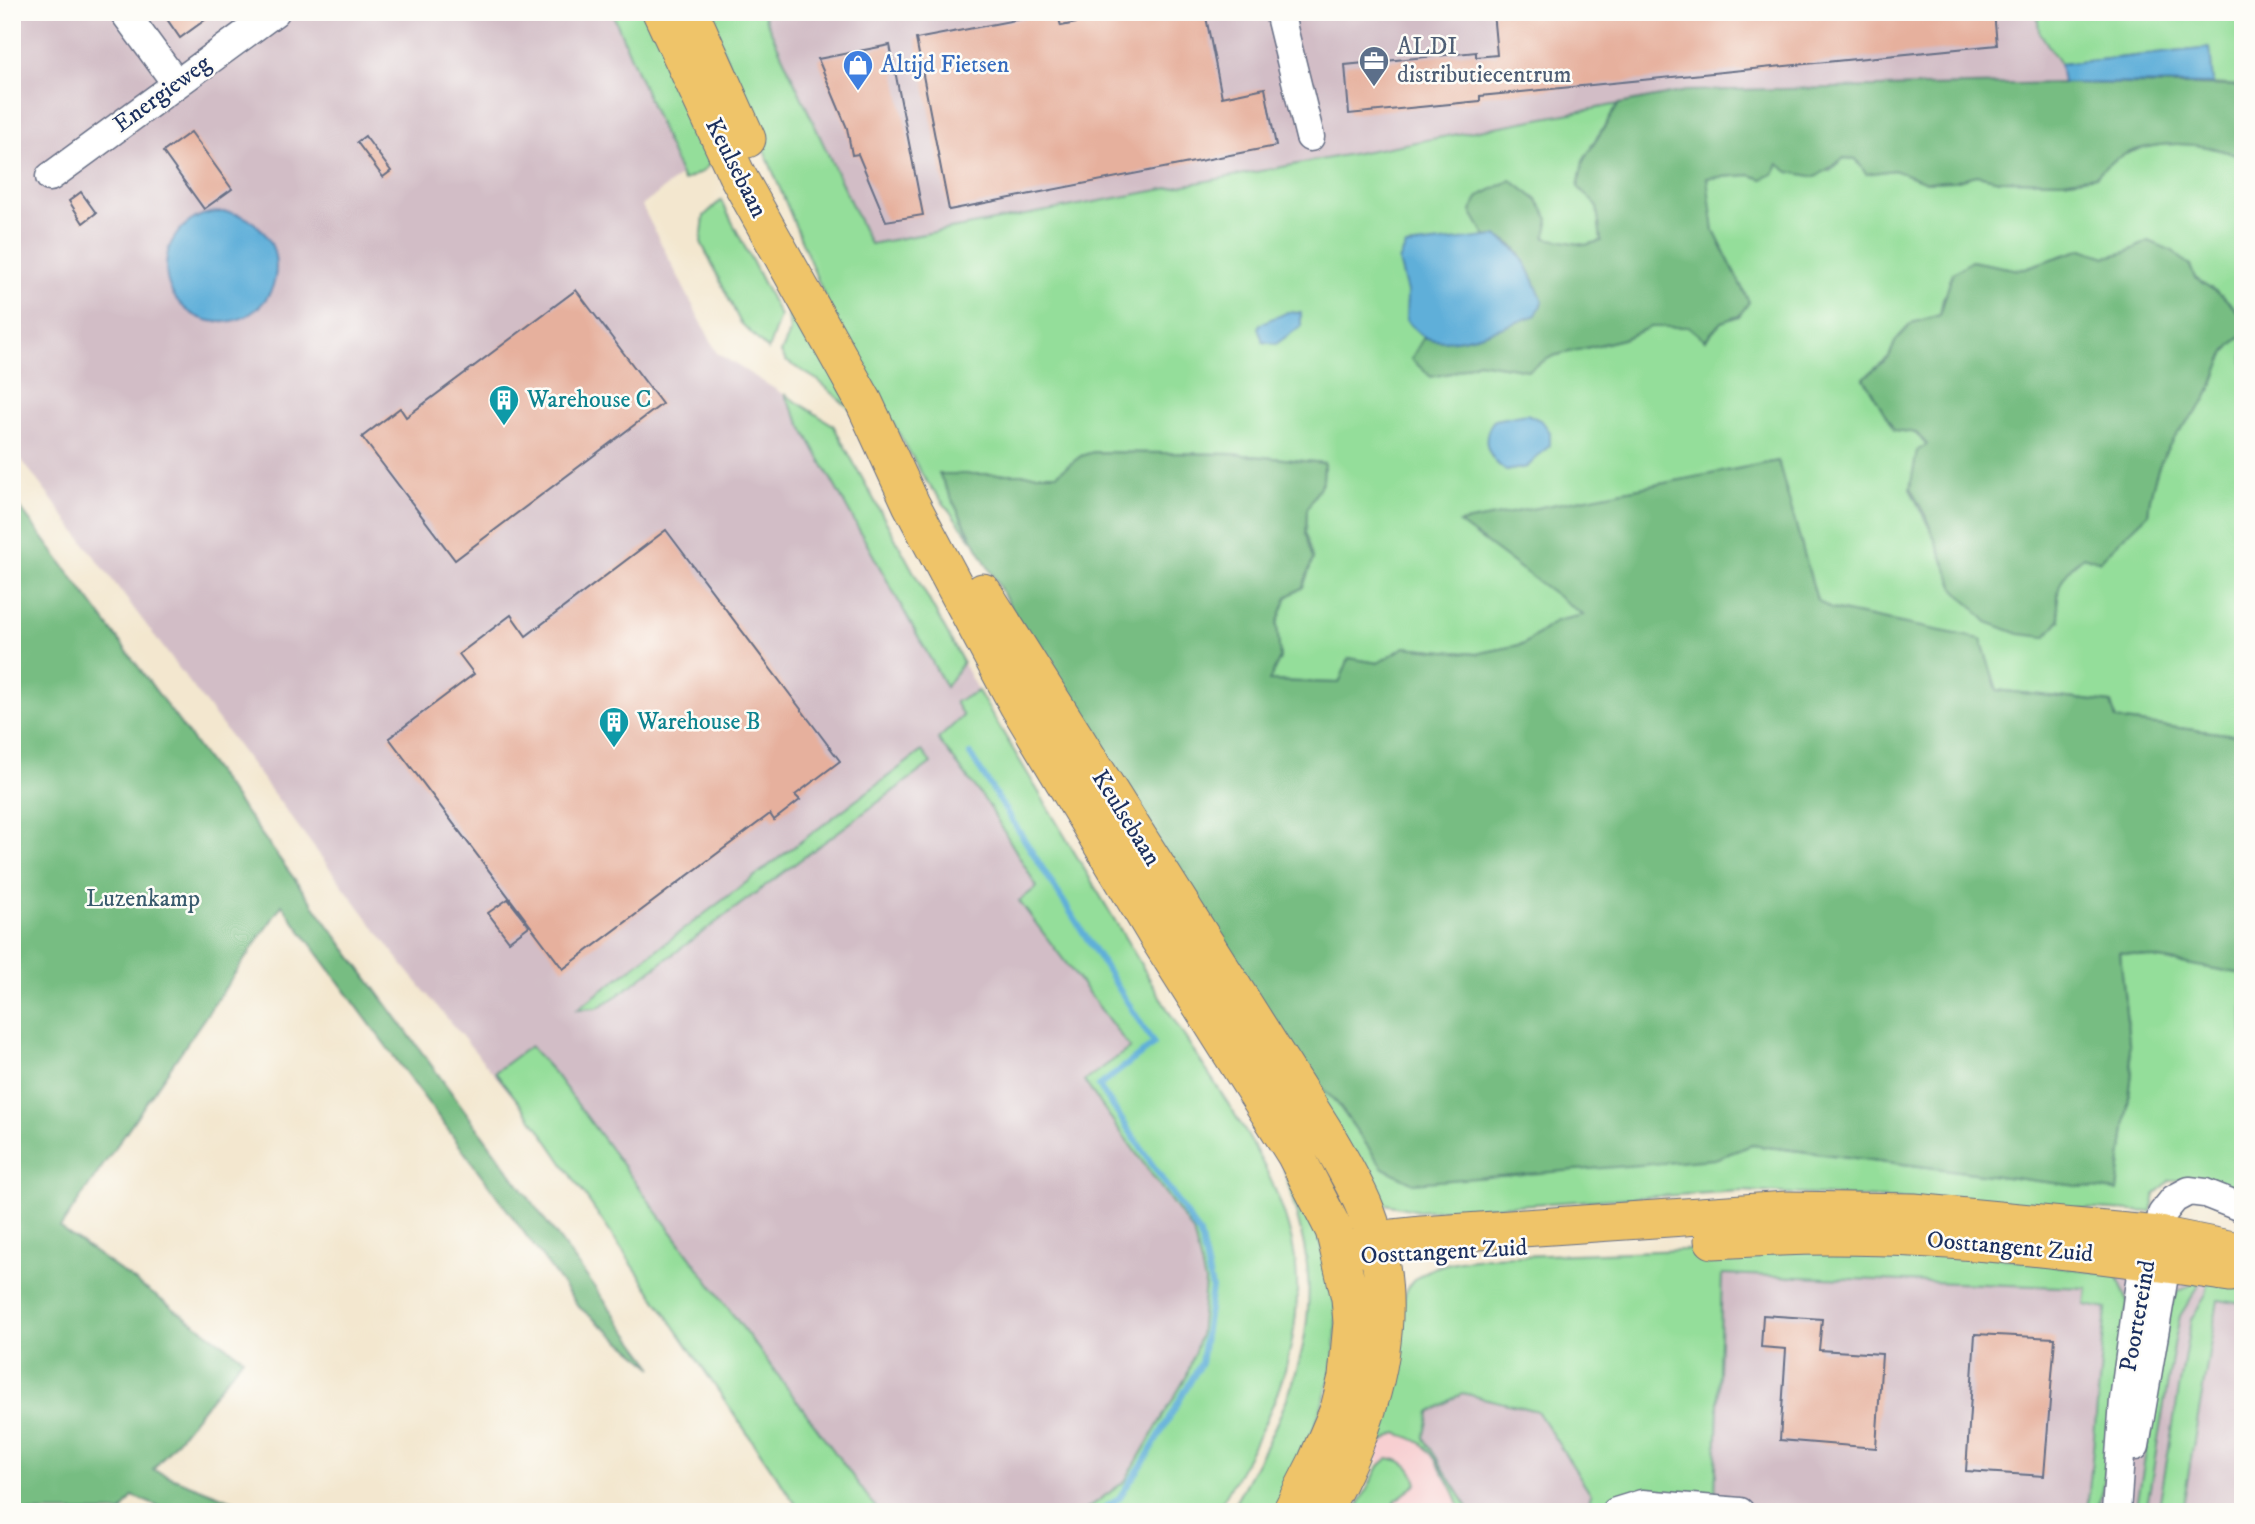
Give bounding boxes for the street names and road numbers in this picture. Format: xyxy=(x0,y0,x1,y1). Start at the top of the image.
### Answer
street label: Energieweg xyxy=(107,48,217,139)
street label: Keulsebaan xyxy=(698,113,774,223)
street label: Keulsebaan xyxy=(1085,764,1167,872)
street label: Oosttangent Zuid xyxy=(1926,1225,2094,1269)
street label: Oosttangent Zuid xyxy=(1360,1233,1528,1271)
street label: Poortereind xyxy=(2113,1258,2163,1374)

